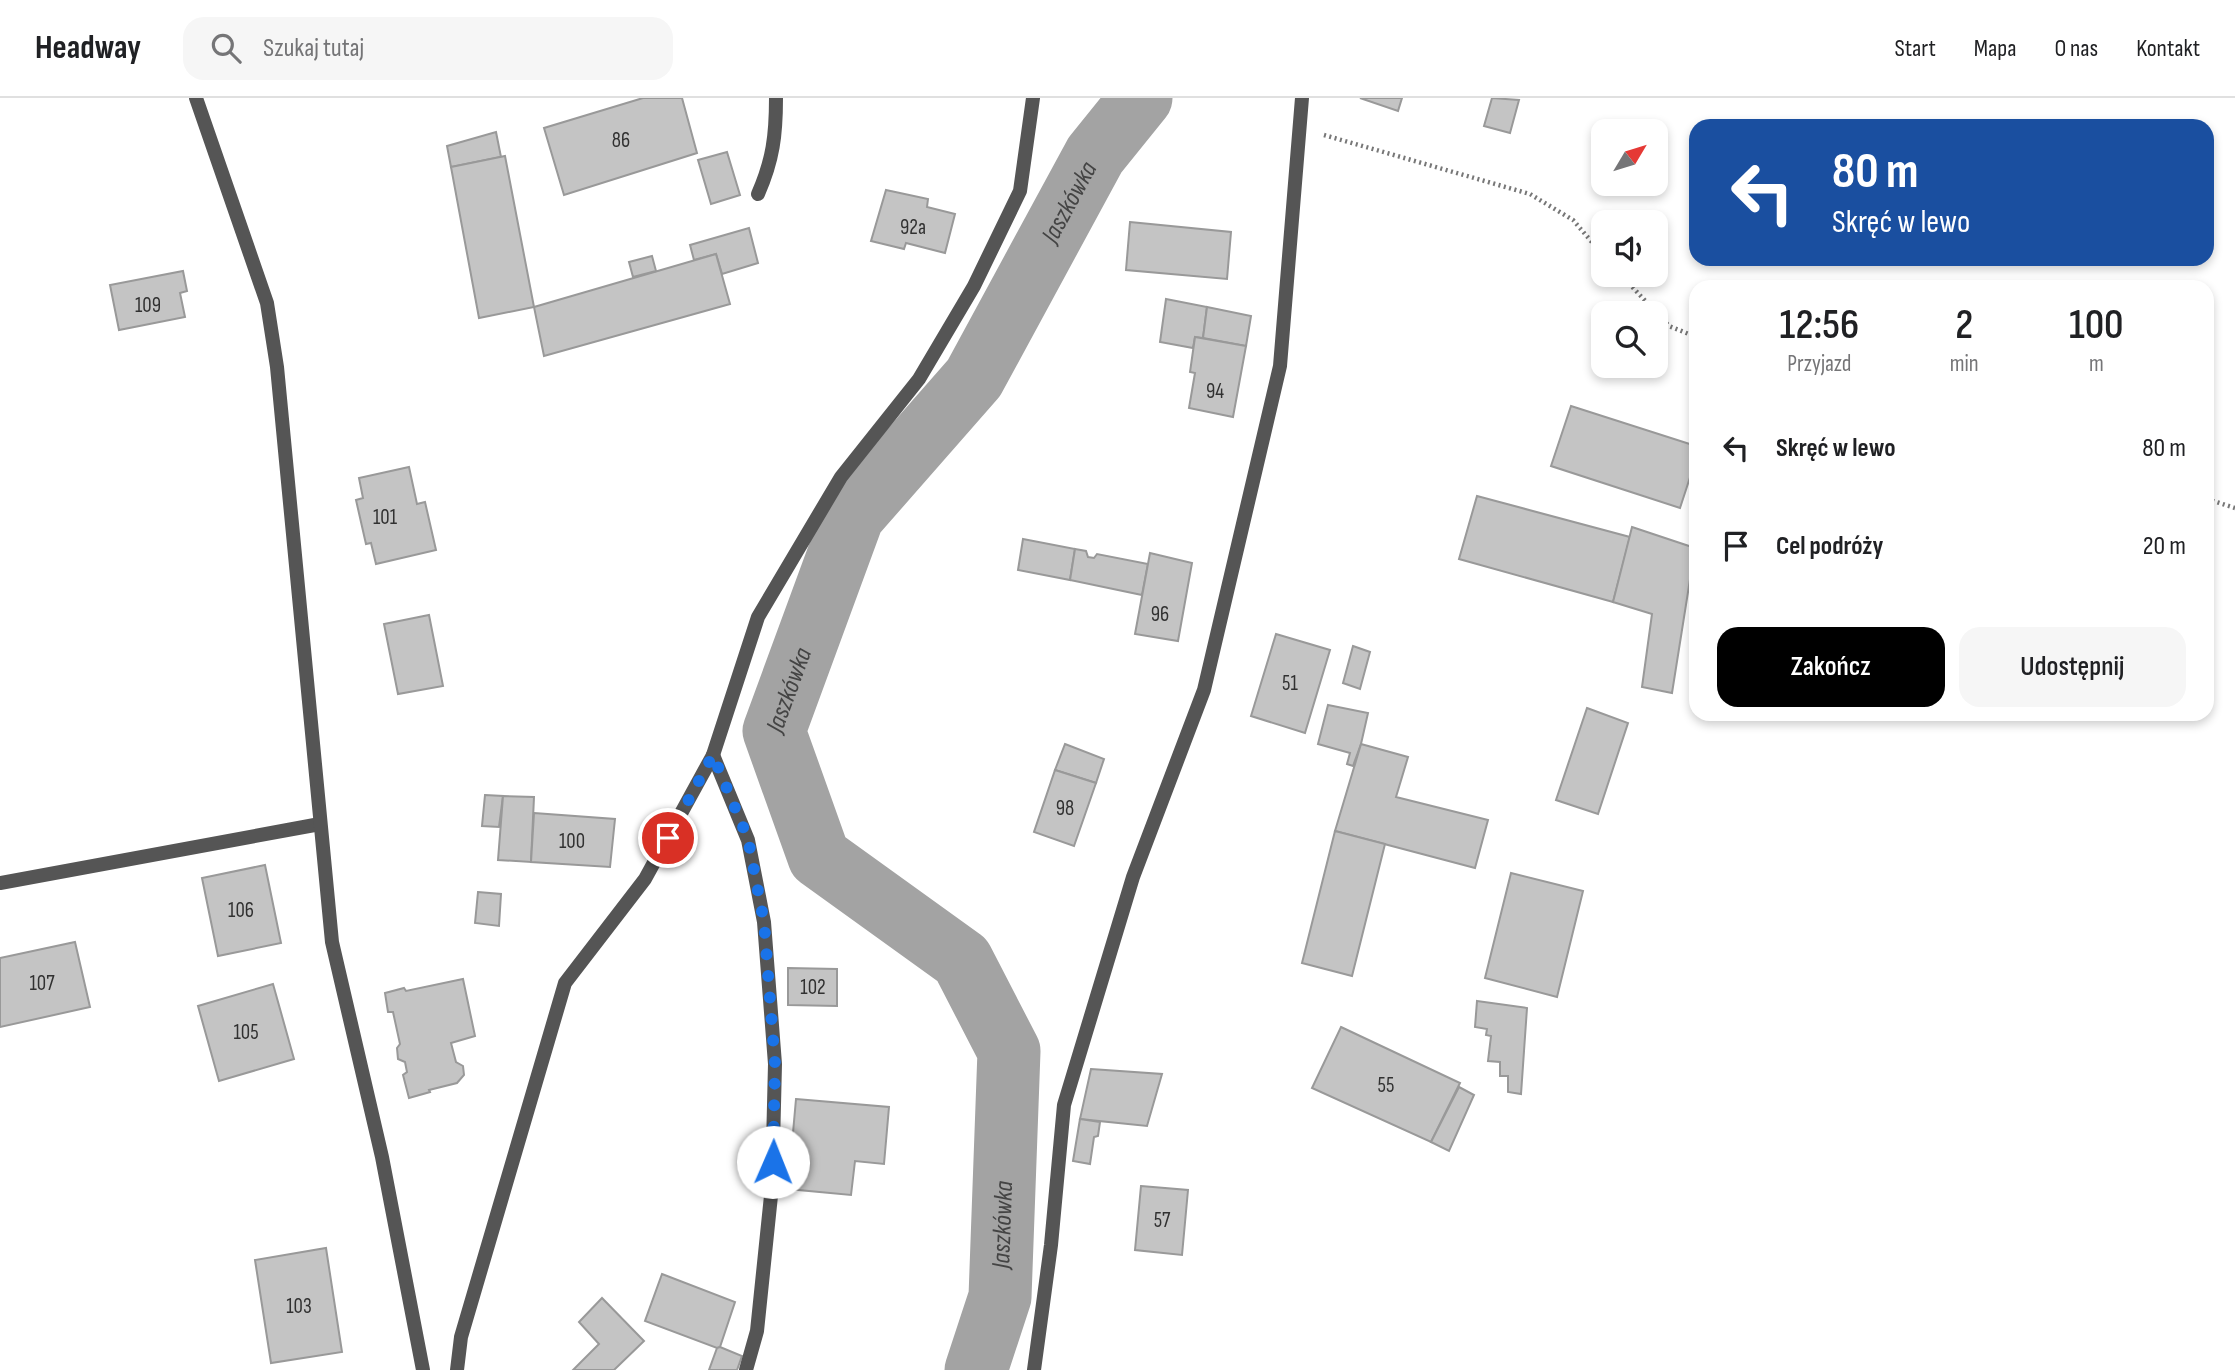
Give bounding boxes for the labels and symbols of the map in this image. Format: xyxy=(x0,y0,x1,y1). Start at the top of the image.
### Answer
north arrow xyxy=(1591,119,1668,196)
house number: 86 xyxy=(612,128,630,153)
water label: Jaszkówka xyxy=(1034,156,1104,250)
house number: 92a xyxy=(900,215,926,240)
house number: 109 xyxy=(135,293,161,318)
house number: 94 xyxy=(1206,379,1224,404)
house number: 101 xyxy=(373,505,398,530)
house number: 96 xyxy=(1151,602,1169,627)
water label: Jaszkówka xyxy=(759,643,819,739)
house number: 51 xyxy=(1282,671,1299,696)
house number: 98 xyxy=(1056,796,1074,821)
pin xyxy=(638,808,698,868)
house number: 100 xyxy=(559,829,585,854)
house number: 106 xyxy=(228,898,254,923)
house number: 107 xyxy=(29,971,55,996)
house number: 102 xyxy=(800,975,826,1000)
house number: 105 xyxy=(233,1020,259,1045)
house number: 55 xyxy=(1378,1073,1394,1098)
position arrow xyxy=(736,1125,810,1199)
water label: Jaszkówka xyxy=(985,1180,1020,1271)
house number: 57 xyxy=(1154,1208,1171,1233)
house number: 103 xyxy=(286,1294,312,1319)

